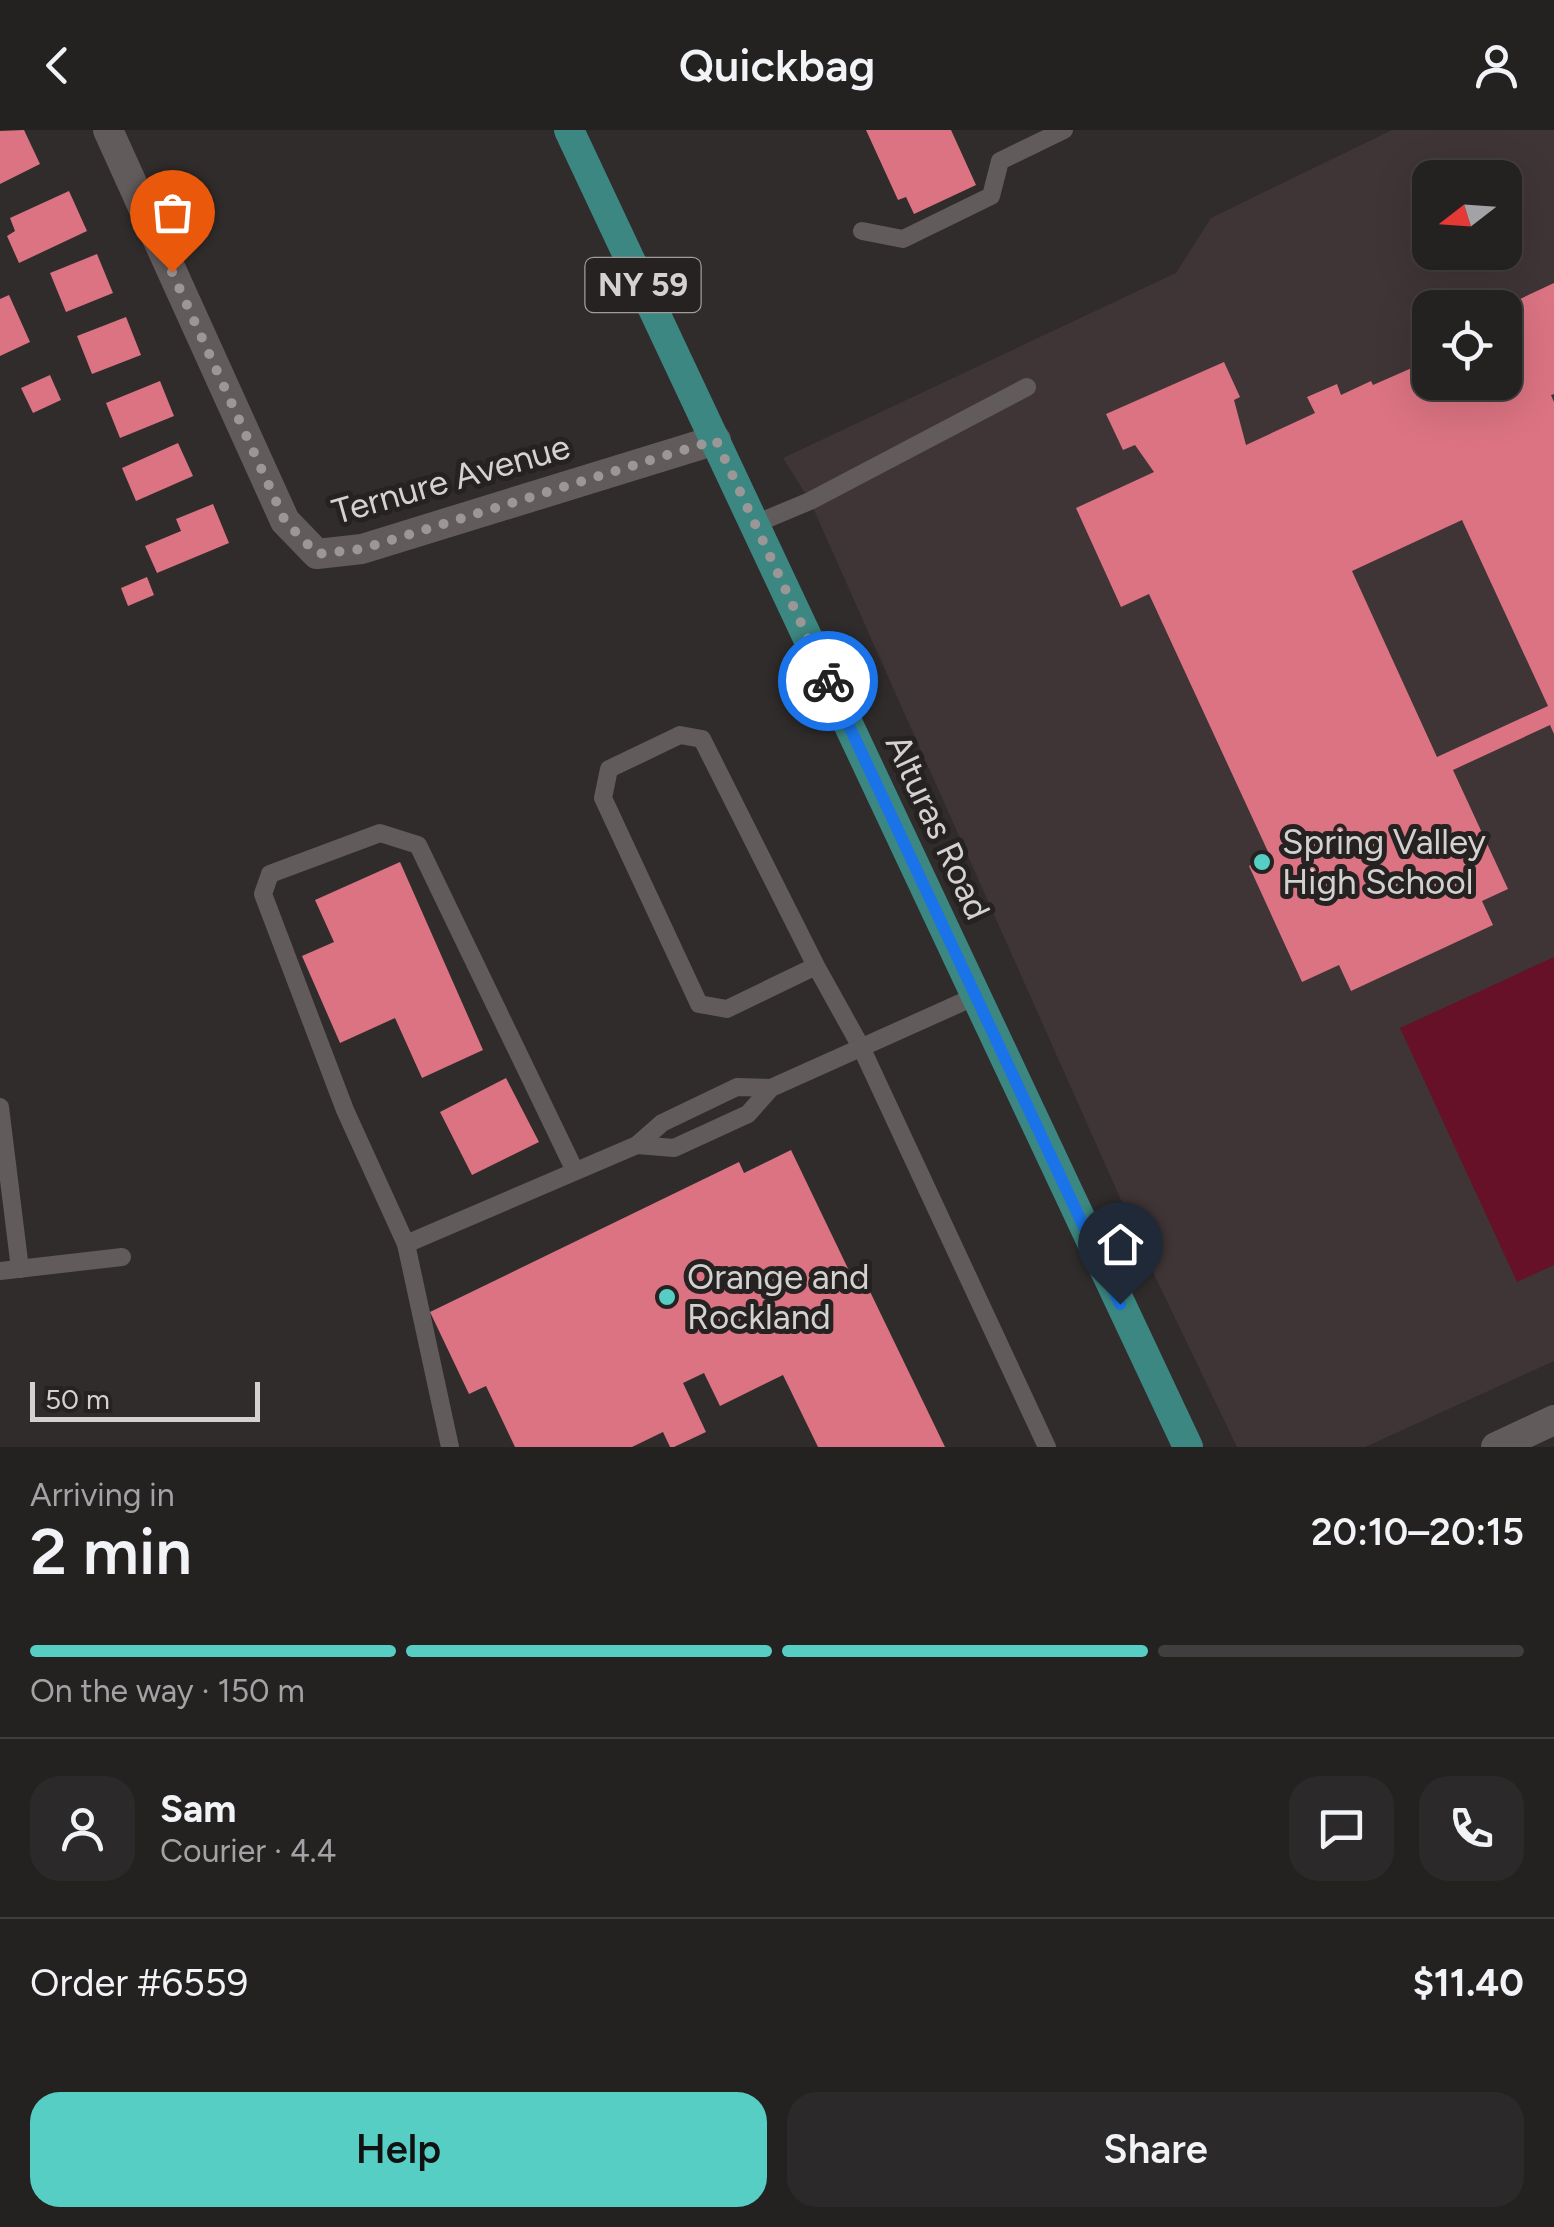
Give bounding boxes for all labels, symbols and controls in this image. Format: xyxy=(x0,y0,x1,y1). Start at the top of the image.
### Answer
icon: back xyxy=(30,38,85,93)
text: Quickbag xyxy=(679,38,875,92)
icon: person xyxy=(1469,38,1524,93)
north arrow xyxy=(1412,160,1522,270)
map controls xyxy=(1412,160,1522,400)
pin xyxy=(130,170,215,273)
icon: bag xyxy=(145,185,200,240)
road number: NY 59 xyxy=(586,258,700,312)
button: locate xyxy=(1412,290,1522,400)
street label: Ternure Avenue xyxy=(327,425,575,533)
courier xyxy=(778,631,878,731)
icon: bike xyxy=(801,654,856,709)
street label: Alturas Road xyxy=(877,728,999,926)
place label: Spring Valley High School xyxy=(1282,821,1487,903)
marker: Spring Valley High School xyxy=(1251,851,1273,873)
pin xyxy=(1078,1202,1163,1305)
icon: home xyxy=(1093,1217,1148,1272)
place label: Orange and Rockland xyxy=(687,1256,870,1338)
marker: Orange and Rockland xyxy=(656,1286,678,1308)
scale bar xyxy=(30,1377,260,1422)
text: 50 m xyxy=(45,1382,110,1416)
text: Arriving in xyxy=(30,1476,175,1514)
text: 20:10–20:15 xyxy=(1311,1509,1524,1555)
text: 2 min xyxy=(30,1512,192,1590)
text: On the way · 150 m xyxy=(30,1672,305,1710)
button: person xyxy=(30,1776,135,1881)
button: chat xyxy=(1289,1776,1394,1881)
button: phone xyxy=(1419,1776,1524,1881)
text: Sam xyxy=(160,1786,236,1832)
text: Courier · 4.4 xyxy=(160,1832,336,1870)
text: Order #6559 xyxy=(30,1960,248,2006)
text: $11.40 xyxy=(1413,1960,1524,2006)
button: Help xyxy=(30,2092,767,2207)
button: Share xyxy=(787,2092,1524,2207)

